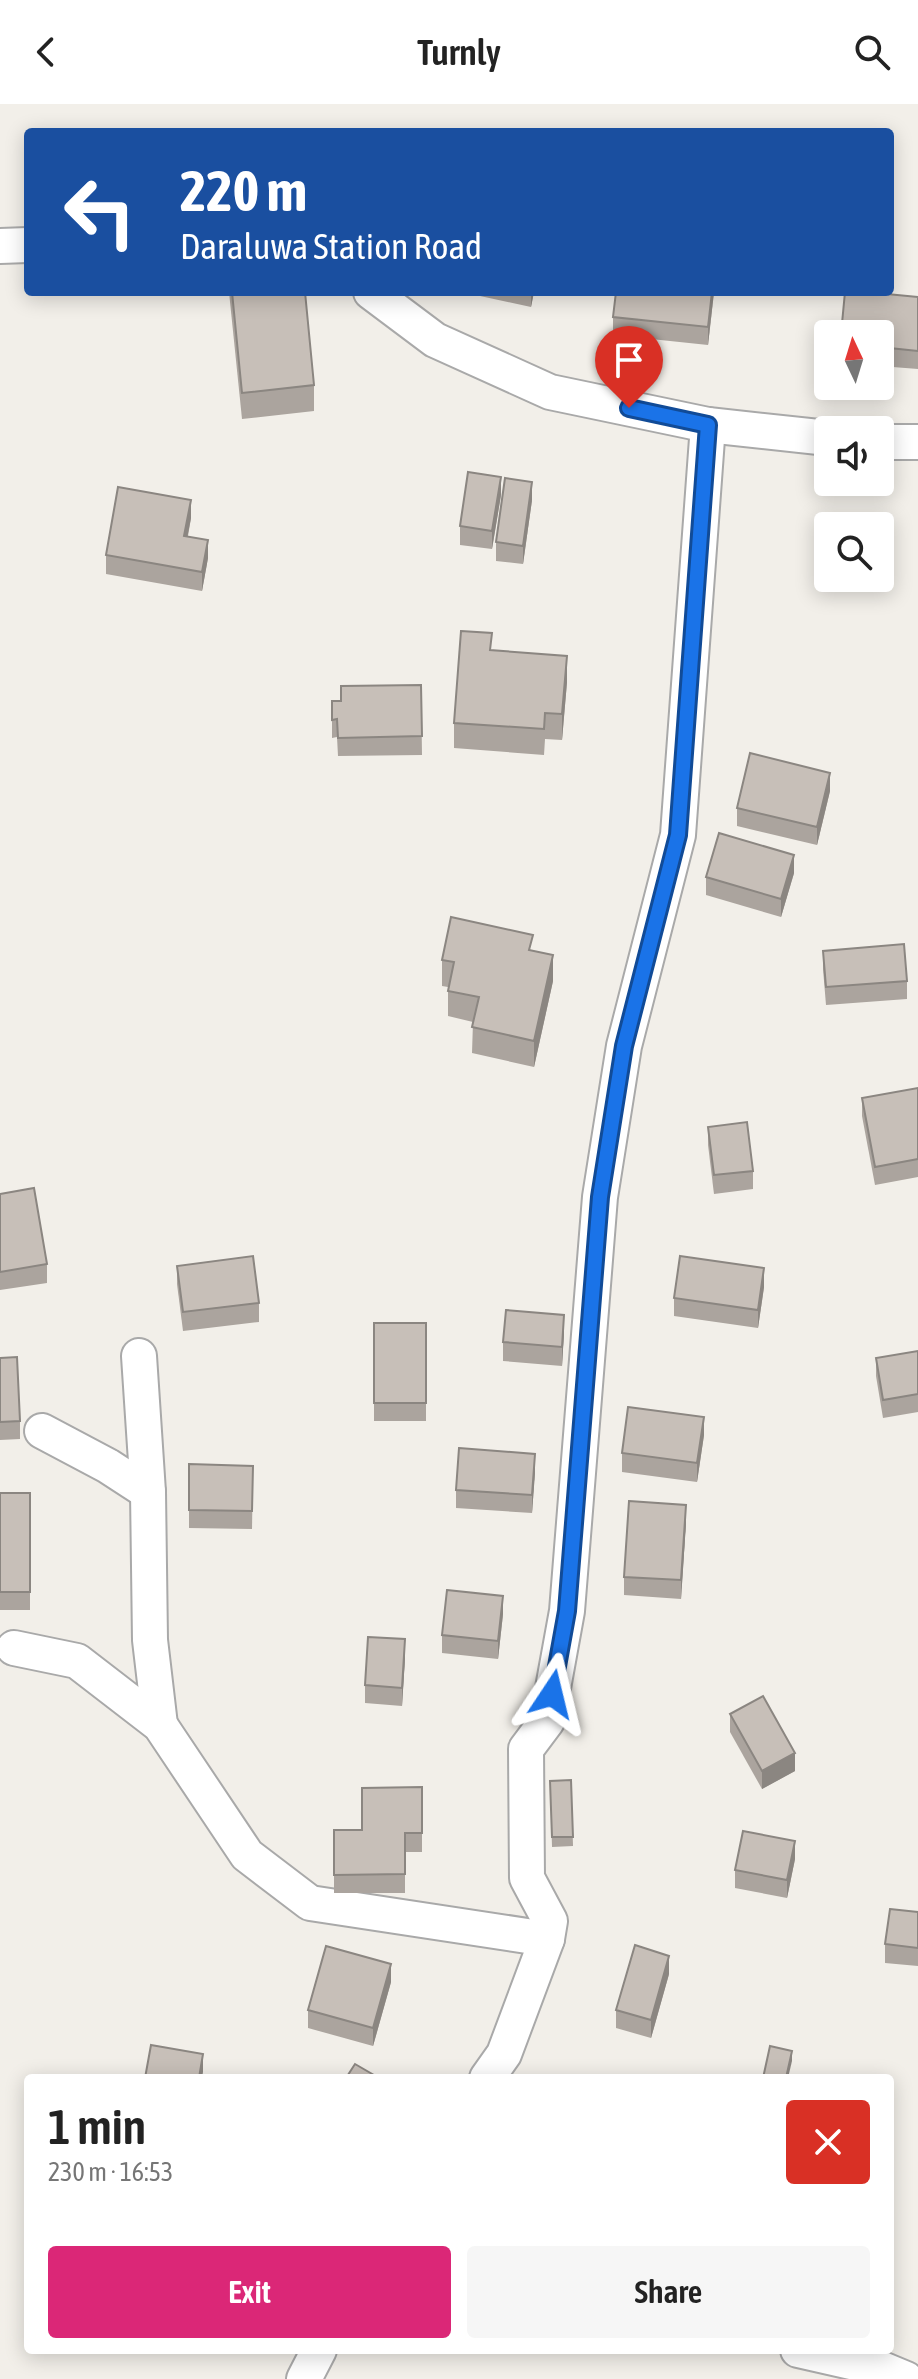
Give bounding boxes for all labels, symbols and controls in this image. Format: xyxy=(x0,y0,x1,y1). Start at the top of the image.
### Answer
icon: back xyxy=(24,30,68,74)
icon: search xyxy=(850,30,894,74)
text: Turnly xyxy=(417,31,501,73)
text: 220 m xyxy=(180,159,307,223)
icon: left xyxy=(48,160,152,264)
text: Daraluwa Station Road xyxy=(180,225,482,267)
north arrow xyxy=(814,320,894,400)
map controls xyxy=(814,320,894,592)
pin xyxy=(595,326,663,408)
icon: arrive xyxy=(607,338,651,382)
button: sound xyxy=(814,416,894,496)
button: search xyxy=(814,512,894,592)
position arrow xyxy=(510,1652,594,1736)
text: 1 min xyxy=(48,2099,146,2154)
button: close xyxy=(786,2100,870,2184)
text: 230 m · 16:53 xyxy=(48,2157,173,2187)
button: Exit xyxy=(48,2246,451,2338)
button: Share xyxy=(467,2246,870,2338)

